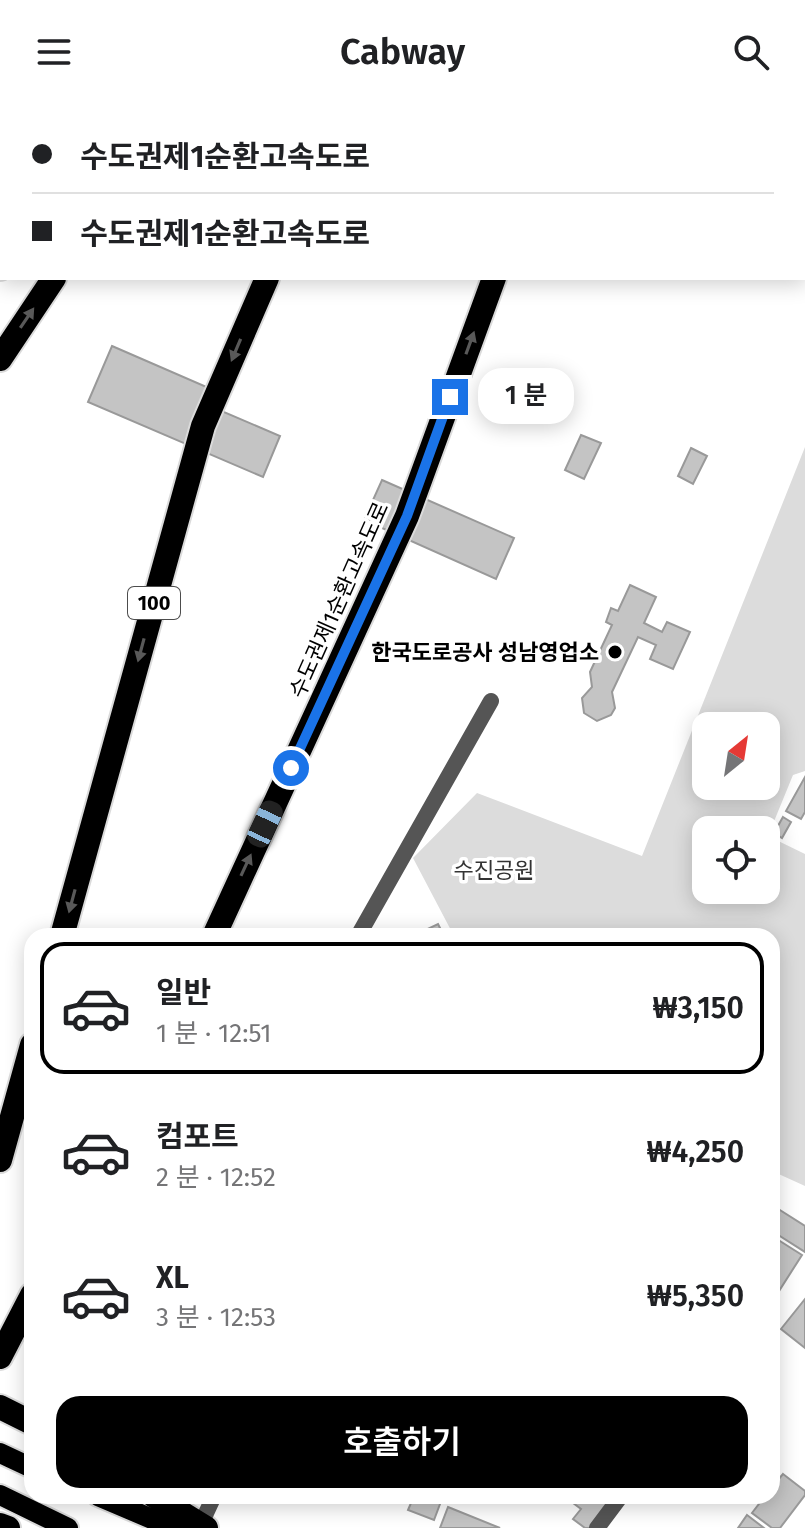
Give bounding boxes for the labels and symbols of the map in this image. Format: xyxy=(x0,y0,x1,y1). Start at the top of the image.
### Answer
one-way arrow xyxy=(19,308,34,329)
one-way arrow xyxy=(464,331,477,355)
one-way arrow xyxy=(230,338,243,362)
callout: 1 분 xyxy=(478,369,574,425)
route end xyxy=(432,379,468,415)
street label: 수도권제1순환고속도로 xyxy=(284,498,394,702)
road number: 100 xyxy=(128,587,180,619)
one-way arrow xyxy=(135,638,147,663)
place label: 한국도로공사 성남영업소 xyxy=(371,639,599,666)
marker: 한국도로공사 성남영업소 xyxy=(606,643,624,661)
north arrow xyxy=(692,712,780,800)
route start xyxy=(273,750,309,786)
car xyxy=(244,797,286,851)
one-way arrow xyxy=(239,853,253,877)
park label: 수진공원 xyxy=(454,857,534,884)
one-way arrow xyxy=(65,889,78,913)

